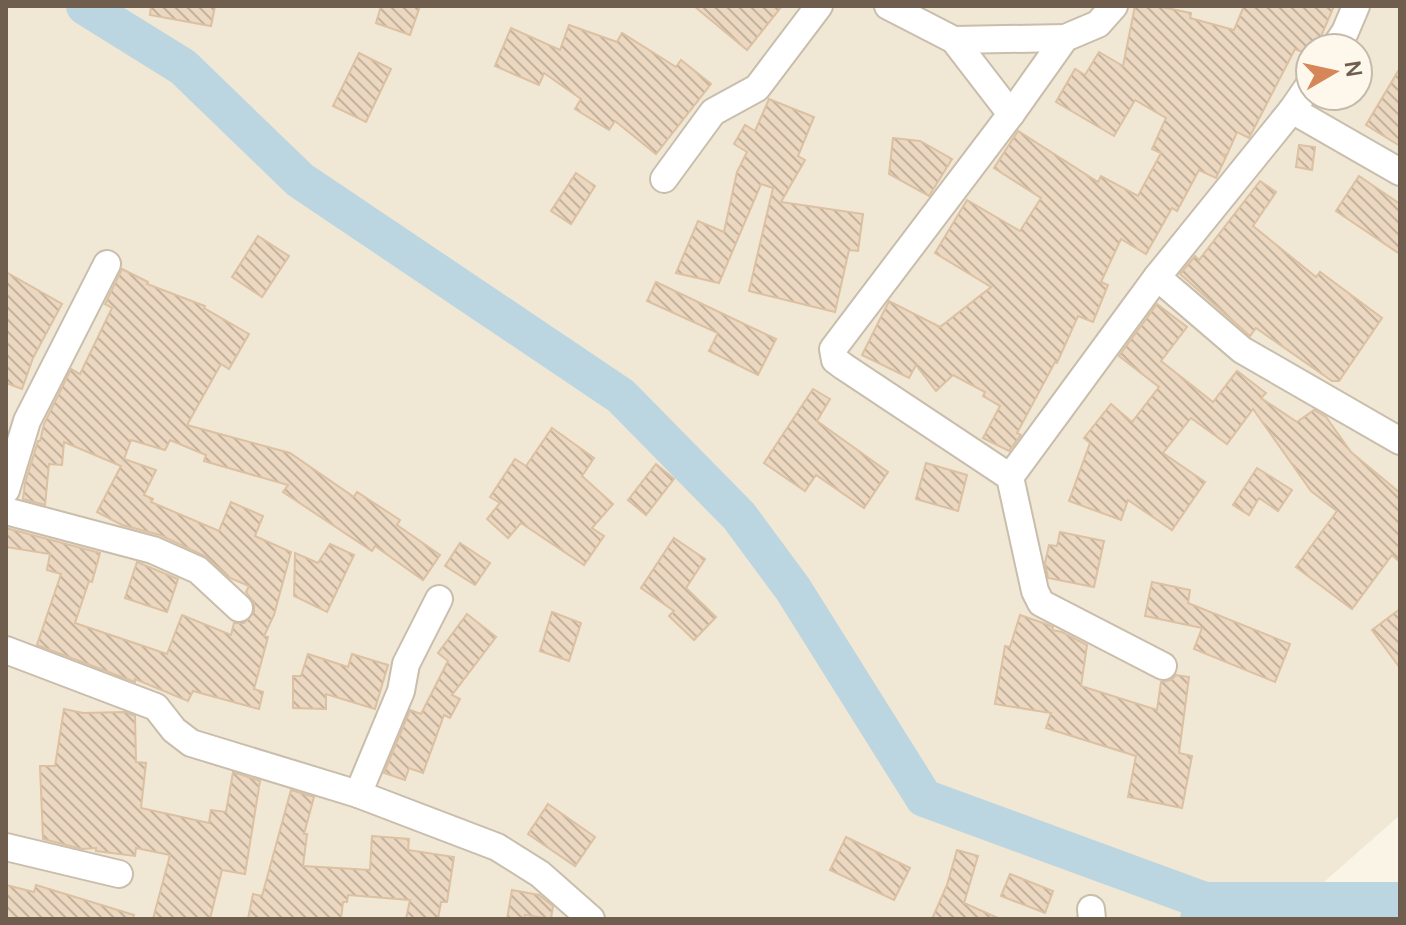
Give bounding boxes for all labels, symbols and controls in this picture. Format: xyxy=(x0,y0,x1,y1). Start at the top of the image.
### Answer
north arrow xyxy=(1294,32,1374,112)
text: N xyxy=(1338,59,1370,79)

